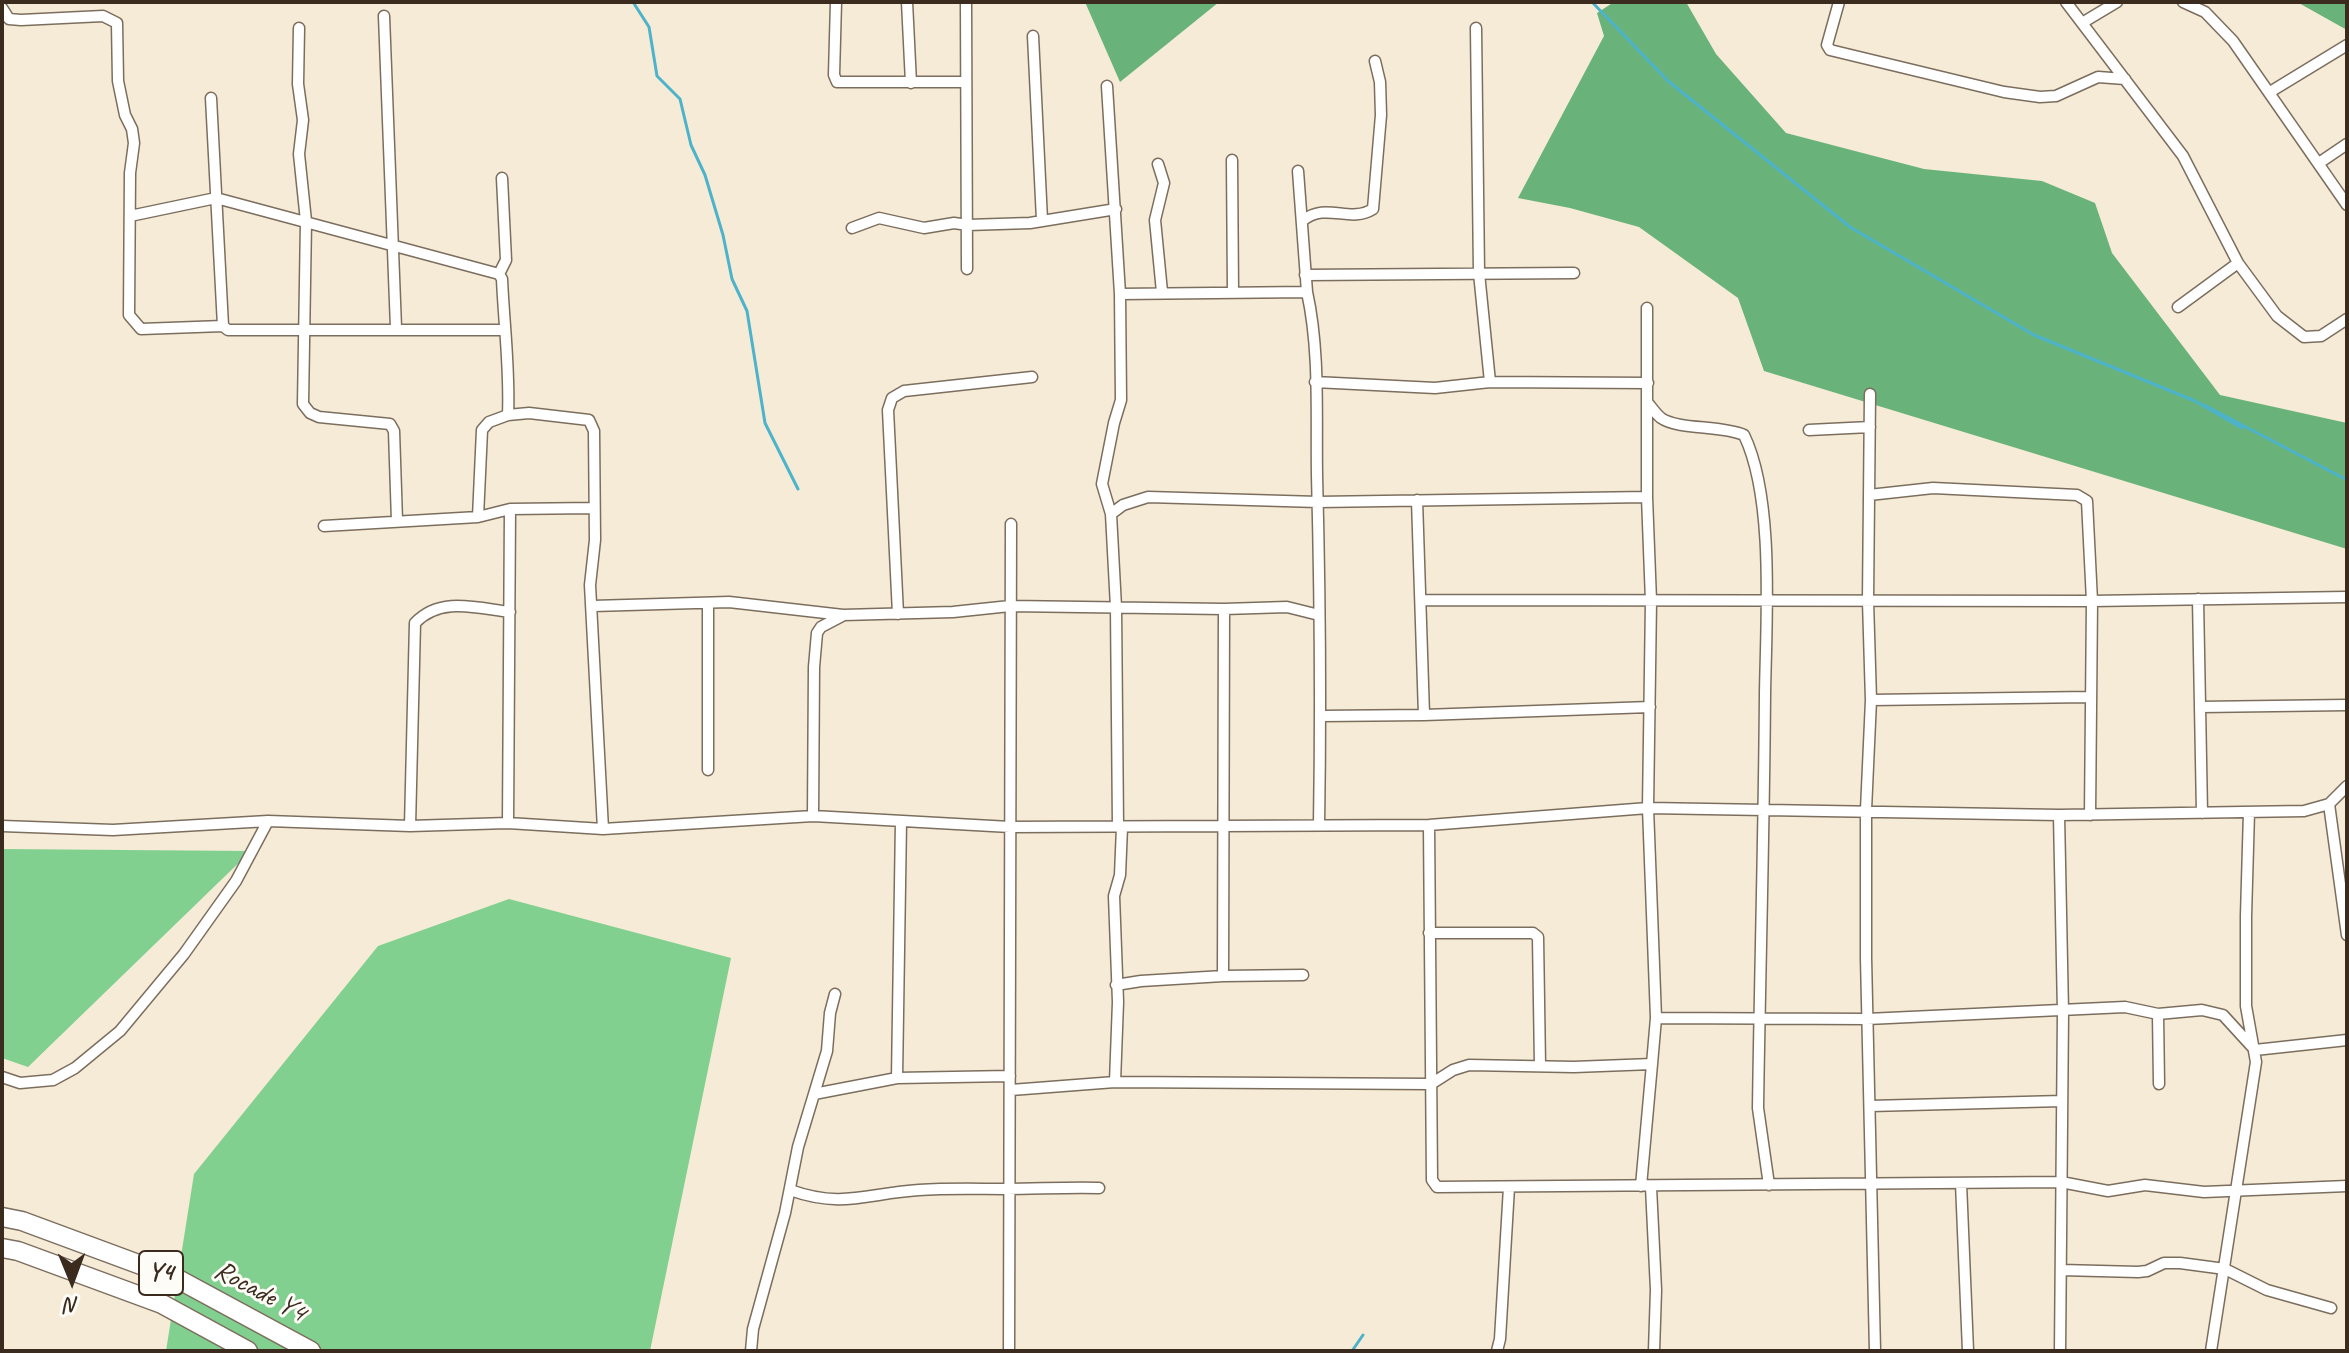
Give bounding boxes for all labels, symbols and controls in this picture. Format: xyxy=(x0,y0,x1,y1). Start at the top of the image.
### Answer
north arrow xyxy=(32,1241,112,1321)
road number: Y4 xyxy=(139,1251,183,1295)
street label: Rocade Y4 xyxy=(208,1254,312,1330)
text: N xyxy=(65,1291,79,1319)

